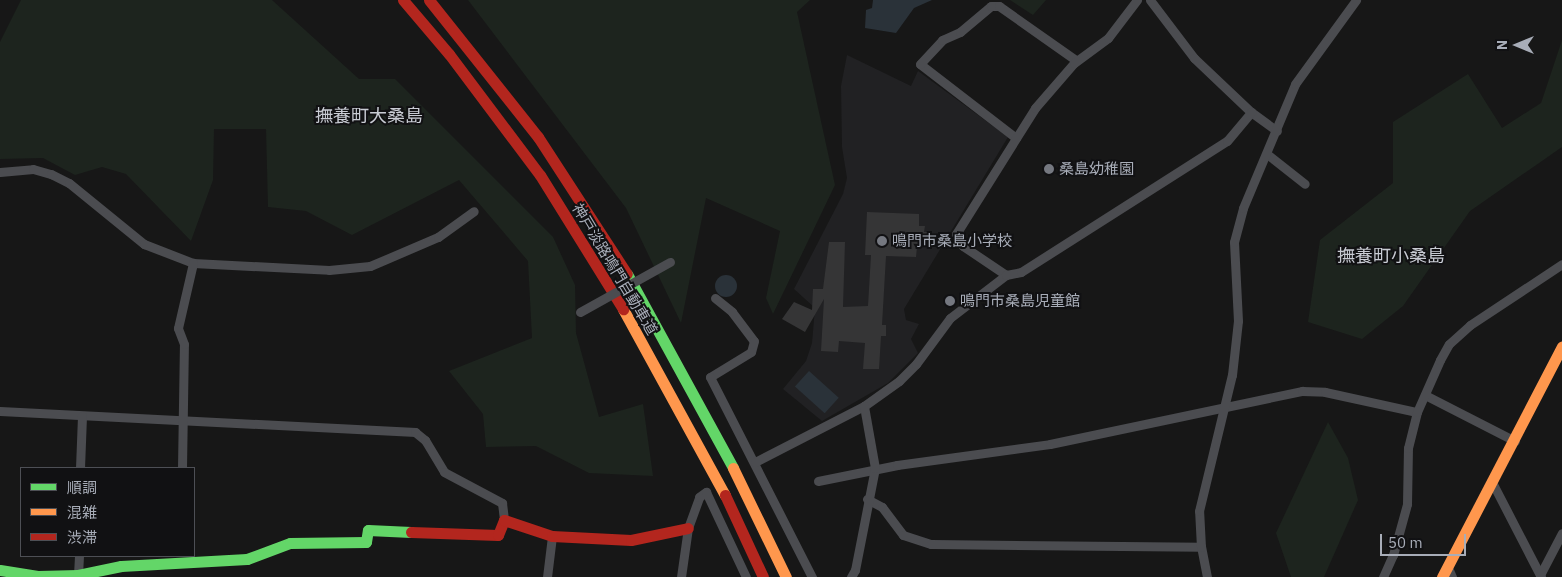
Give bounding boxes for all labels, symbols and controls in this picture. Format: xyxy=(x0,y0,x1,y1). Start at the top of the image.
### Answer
north arrow xyxy=(1492,20,1542,70)
text: N xyxy=(1493,40,1511,50)
district label: 撫養町大桑島 xyxy=(315,105,423,127)
place label: 桑島幼稚園 xyxy=(1059,160,1134,178)
marker: 桑島幼稚園 xyxy=(1043,163,1055,175)
street label: 神戸淡路鳴門自動車道 xyxy=(569,200,661,338)
place label: 鳴門市桑島小学校 xyxy=(892,232,1012,250)
marker: 鳴門市桑島小学校 xyxy=(876,235,888,247)
district label: 撫養町小桑島 xyxy=(1337,245,1445,267)
place label: 鳴門市桑島児童館 xyxy=(960,292,1080,310)
marker: 鳴門市桑島児童館 xyxy=(944,295,956,307)
legend xyxy=(20,467,195,557)
text: 順調 xyxy=(67,478,97,497)
text: 混雑 xyxy=(67,503,97,522)
scale bar xyxy=(1382,524,1468,556)
text: 渋滞 xyxy=(67,528,97,547)
text: 50 m xyxy=(1388,533,1423,552)

